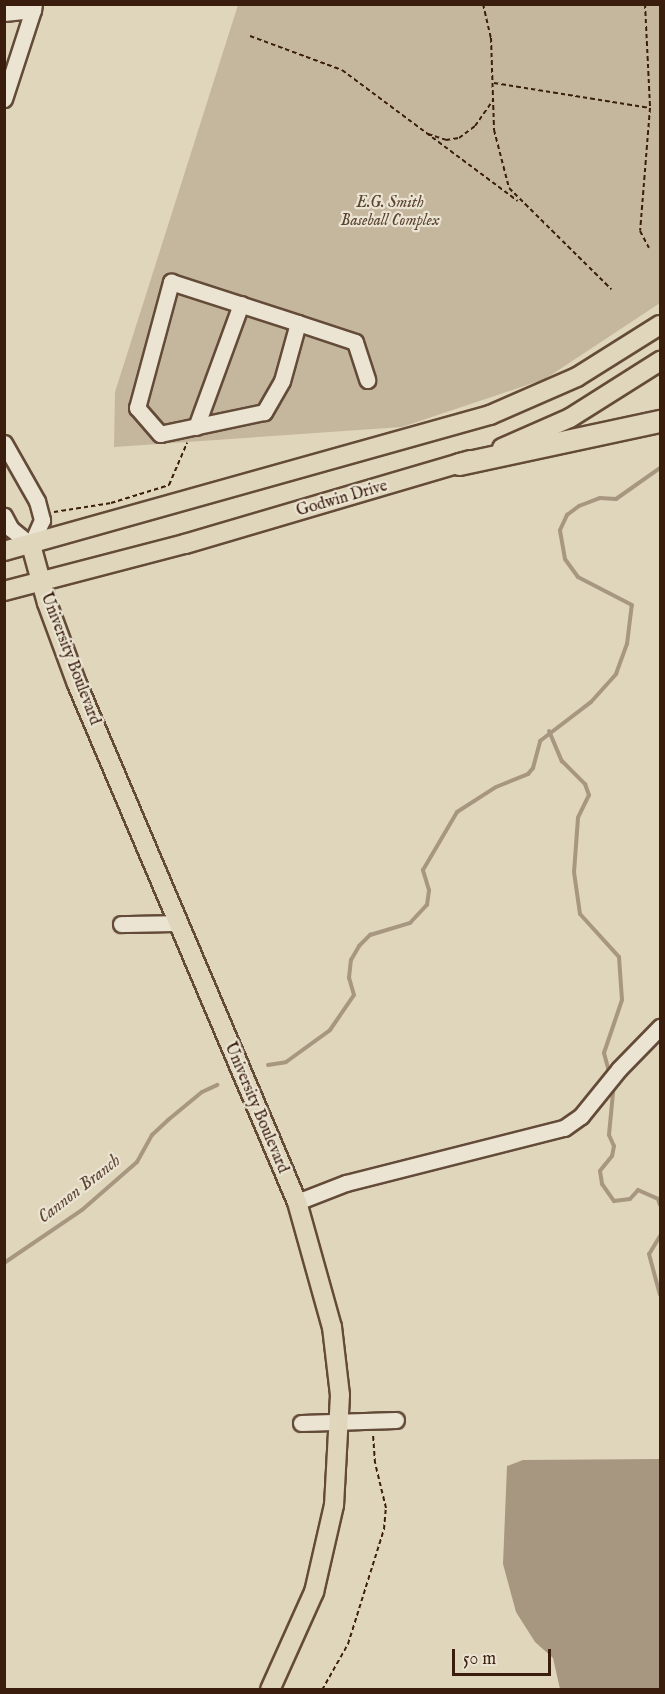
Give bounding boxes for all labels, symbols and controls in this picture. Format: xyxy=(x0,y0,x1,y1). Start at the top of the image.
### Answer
park label: E.G. Smith Baseball Complex xyxy=(340,193,440,231)
street label: Godwin Drive xyxy=(294,477,390,521)
street label: University Boulevard xyxy=(36,590,104,728)
street label: University Boulevard xyxy=(220,1040,292,1176)
water label: Cannon Branch xyxy=(34,1151,126,1229)
scale bar xyxy=(455,1637,554,1675)
text: 50 m xyxy=(463,1648,496,1671)

